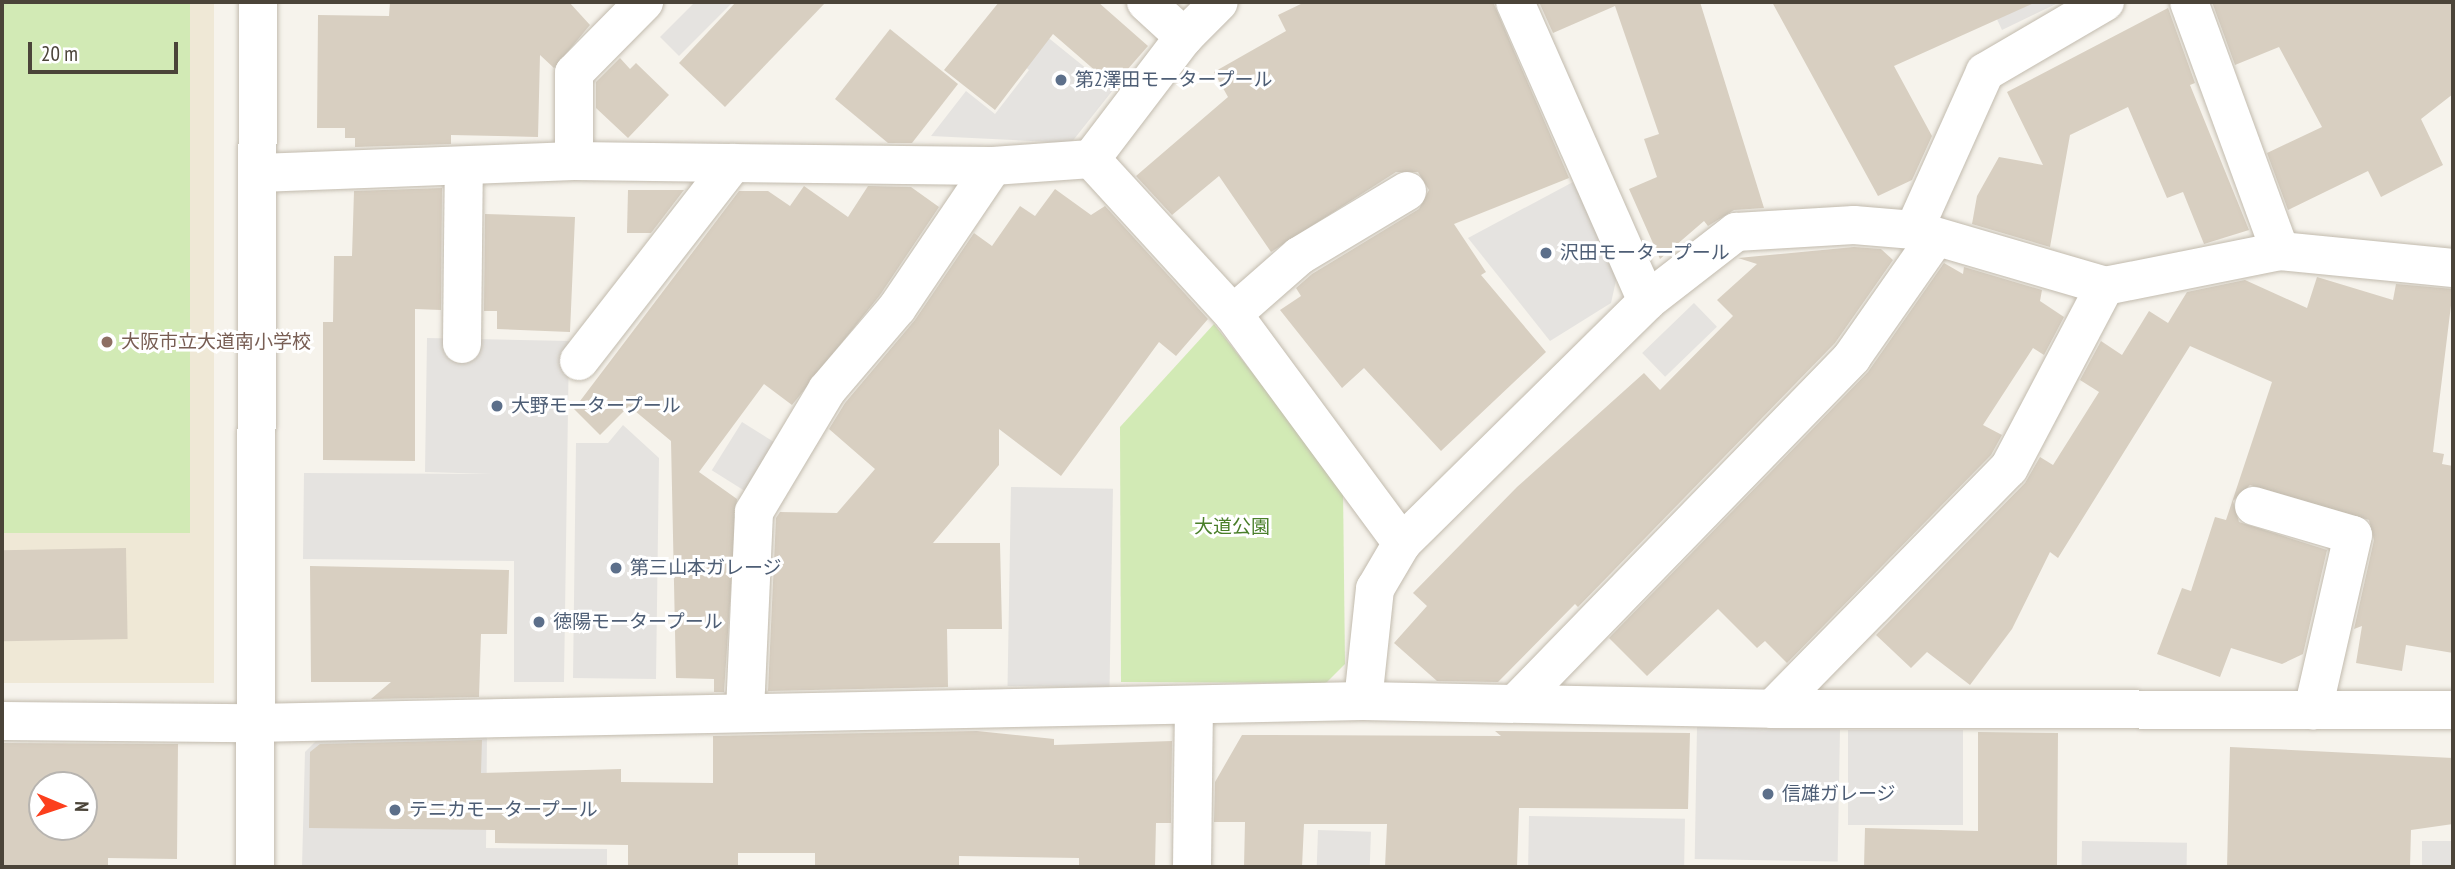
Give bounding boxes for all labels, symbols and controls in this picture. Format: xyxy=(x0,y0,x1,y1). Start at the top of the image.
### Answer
scale bar xyxy=(32,28,182,72)
text: 20 m xyxy=(41,40,78,67)
place label: 第2澤田モータープール xyxy=(1075,69,1274,91)
marker: 第2澤田モータープール xyxy=(1053,72,1069,88)
place label: 沢田モータープール xyxy=(1560,242,1731,264)
marker: 沢田モータープール xyxy=(1538,245,1554,261)
place label: 大阪市立大道南小学校 xyxy=(121,331,311,353)
marker: 大阪市立大道南小学校 xyxy=(99,334,115,350)
place label: 大野モータープール xyxy=(511,395,682,417)
marker: 大野モータープール xyxy=(489,398,505,414)
park label: 大道公園 xyxy=(1194,516,1270,538)
place label: 第三山本ガレージ xyxy=(630,557,782,579)
marker: 第三山本ガレージ xyxy=(608,560,624,576)
place label: 徳陽モータープール xyxy=(553,611,724,633)
marker: 徳陽モータープール xyxy=(531,614,547,630)
north arrow xyxy=(28,771,98,841)
place label: 信雄ガレージ xyxy=(1782,783,1896,805)
marker: 信雄ガレージ xyxy=(1760,786,1776,802)
place label: テニカモータープール xyxy=(409,799,599,821)
text: N xyxy=(70,801,94,812)
marker: テニカモータープール xyxy=(387,802,403,818)

